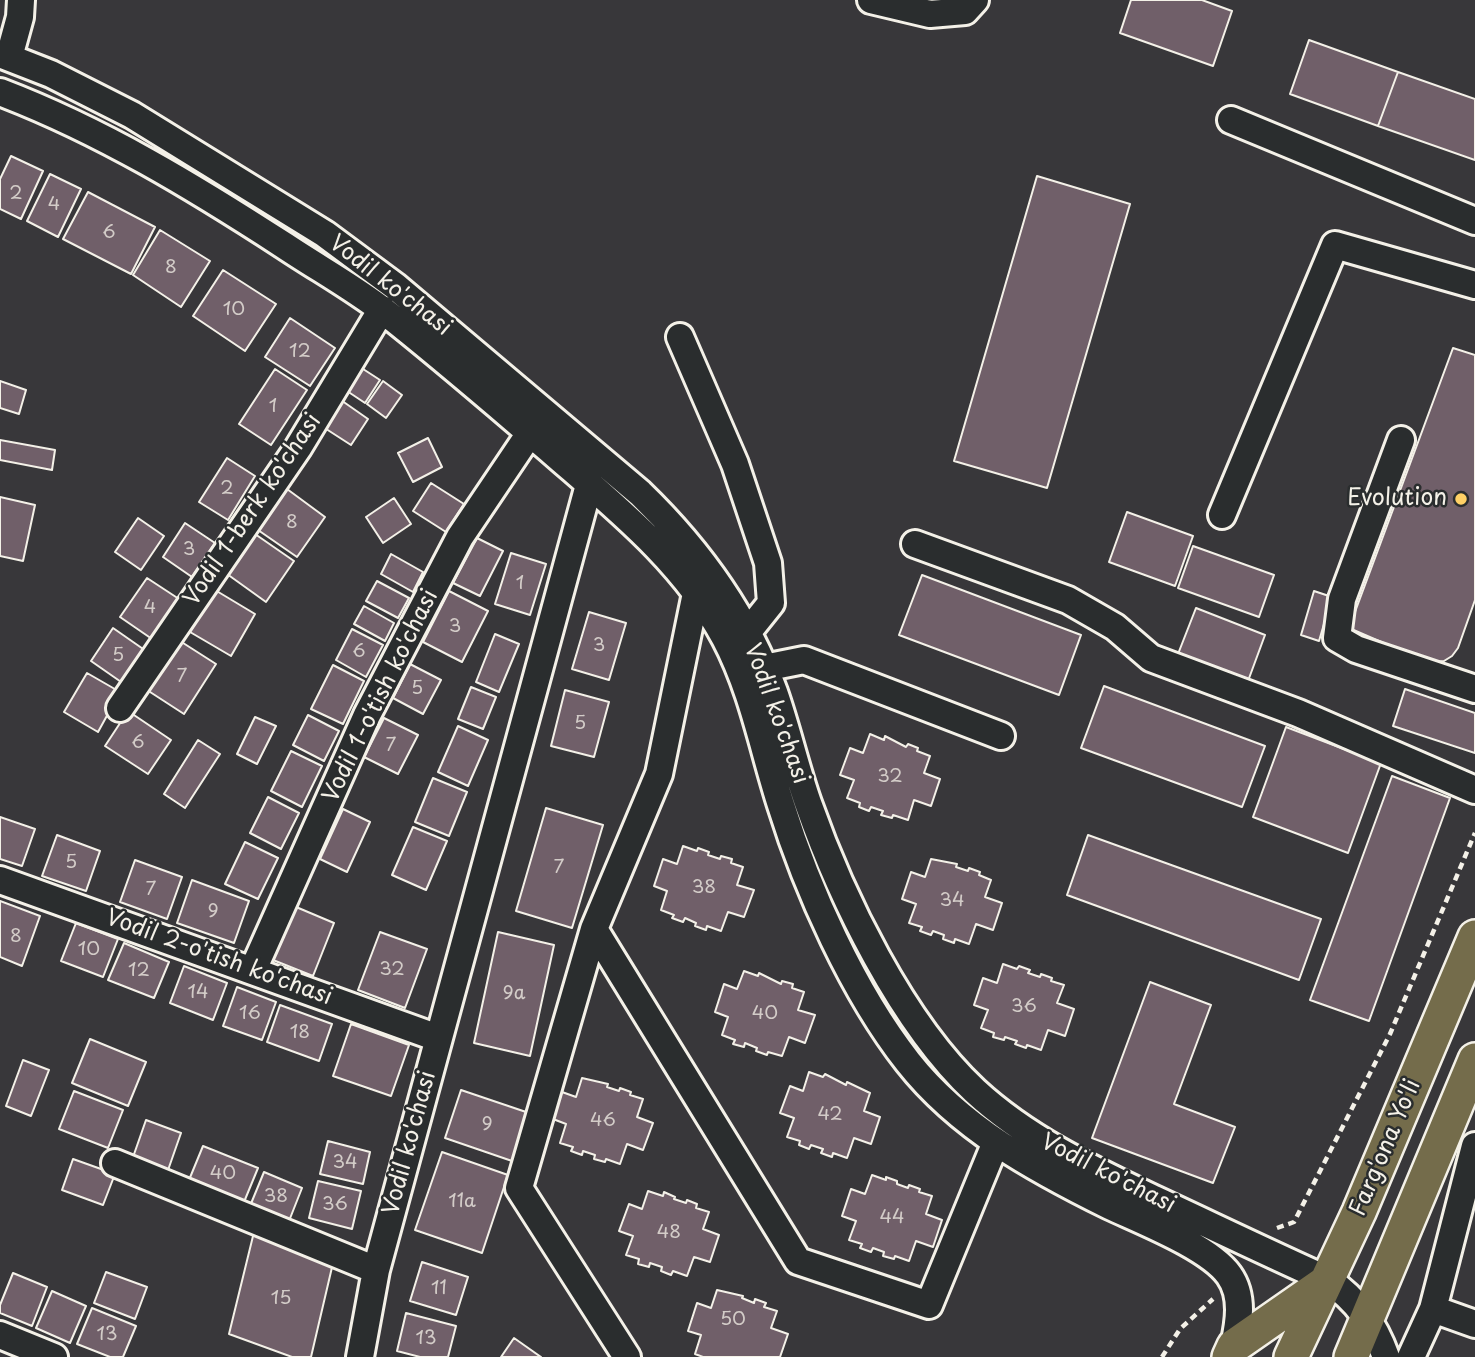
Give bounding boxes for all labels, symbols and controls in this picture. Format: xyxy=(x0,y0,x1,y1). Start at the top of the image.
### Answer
house number: 2 xyxy=(9,183,23,205)
house number: 4 xyxy=(48,194,60,216)
house number: 6 xyxy=(102,222,116,244)
street label: Vodil ko'chasi xyxy=(323,230,457,342)
house number: 8 xyxy=(165,257,177,279)
house number: 10 xyxy=(223,299,245,321)
house number: 12 xyxy=(289,341,311,363)
house number: 1 xyxy=(269,396,277,418)
street label: Vodil 1-berk ko'chasi xyxy=(178,409,328,611)
house number: 2 xyxy=(220,478,234,500)
place label: Evolution xyxy=(1347,485,1447,513)
marker: Evolution xyxy=(1453,491,1469,507)
house number: 8 xyxy=(286,512,298,534)
house number: 3 xyxy=(183,539,195,561)
house number: 1 xyxy=(516,573,524,595)
street label: Vodil 1-o'tish ko'chasi xyxy=(317,585,445,807)
house number: 4 xyxy=(144,597,156,619)
house number: 3 xyxy=(449,616,461,638)
house number: 3 xyxy=(593,635,605,657)
street label: Vodil ko'chasi xyxy=(738,640,814,788)
house number: 6 xyxy=(352,641,366,663)
house number: 5 xyxy=(112,645,124,667)
house number: 7 xyxy=(177,666,187,688)
house number: 5 xyxy=(411,678,423,700)
house number: 5 xyxy=(574,713,586,735)
house number: 6 xyxy=(131,732,145,754)
house number: 7 xyxy=(386,735,396,757)
house number: 32 xyxy=(877,766,903,788)
house number: 5 xyxy=(65,852,77,874)
house number: 7 xyxy=(554,857,564,879)
house number: 38 xyxy=(692,877,716,899)
house number: 7 xyxy=(146,879,156,901)
house number: 34 xyxy=(939,890,965,912)
house number: 9 xyxy=(207,901,219,923)
street label: Vodil 2-o'tish ko'chasi xyxy=(102,904,336,1012)
house number: 8 xyxy=(10,926,22,948)
house number: 10 xyxy=(78,939,100,961)
house number: 32 xyxy=(379,959,405,981)
house number: 12 xyxy=(128,960,150,982)
house number: 14 xyxy=(187,982,209,1004)
house number: 9a xyxy=(503,983,525,1005)
house number: 36 xyxy=(1011,996,1037,1018)
house number: 16 xyxy=(239,1003,261,1025)
house number: 40 xyxy=(752,1003,778,1025)
house number: 18 xyxy=(290,1022,310,1044)
street label: Vodil ko'chasi xyxy=(378,1068,442,1218)
street label: Farg'ona Yo'li xyxy=(1345,1075,1427,1221)
house number: 42 xyxy=(817,1104,843,1126)
house number: 46 xyxy=(590,1110,616,1132)
house number: 9 xyxy=(481,1114,493,1136)
street label: Vodil ko'chasi xyxy=(1036,1128,1180,1220)
house number: 34 xyxy=(332,1152,358,1174)
house number: 40 xyxy=(210,1163,236,1185)
house number: 38 xyxy=(264,1186,288,1208)
house number: 11a xyxy=(448,1191,476,1213)
house number: 36 xyxy=(322,1194,348,1216)
house number: 44 xyxy=(879,1207,905,1229)
house number: 48 xyxy=(657,1222,681,1244)
house number: 11 xyxy=(431,1278,447,1300)
house number: 15 xyxy=(271,1288,291,1310)
house number: 50 xyxy=(720,1309,746,1331)
house number: 13 xyxy=(96,1324,118,1346)
house number: 13 xyxy=(415,1328,437,1350)

